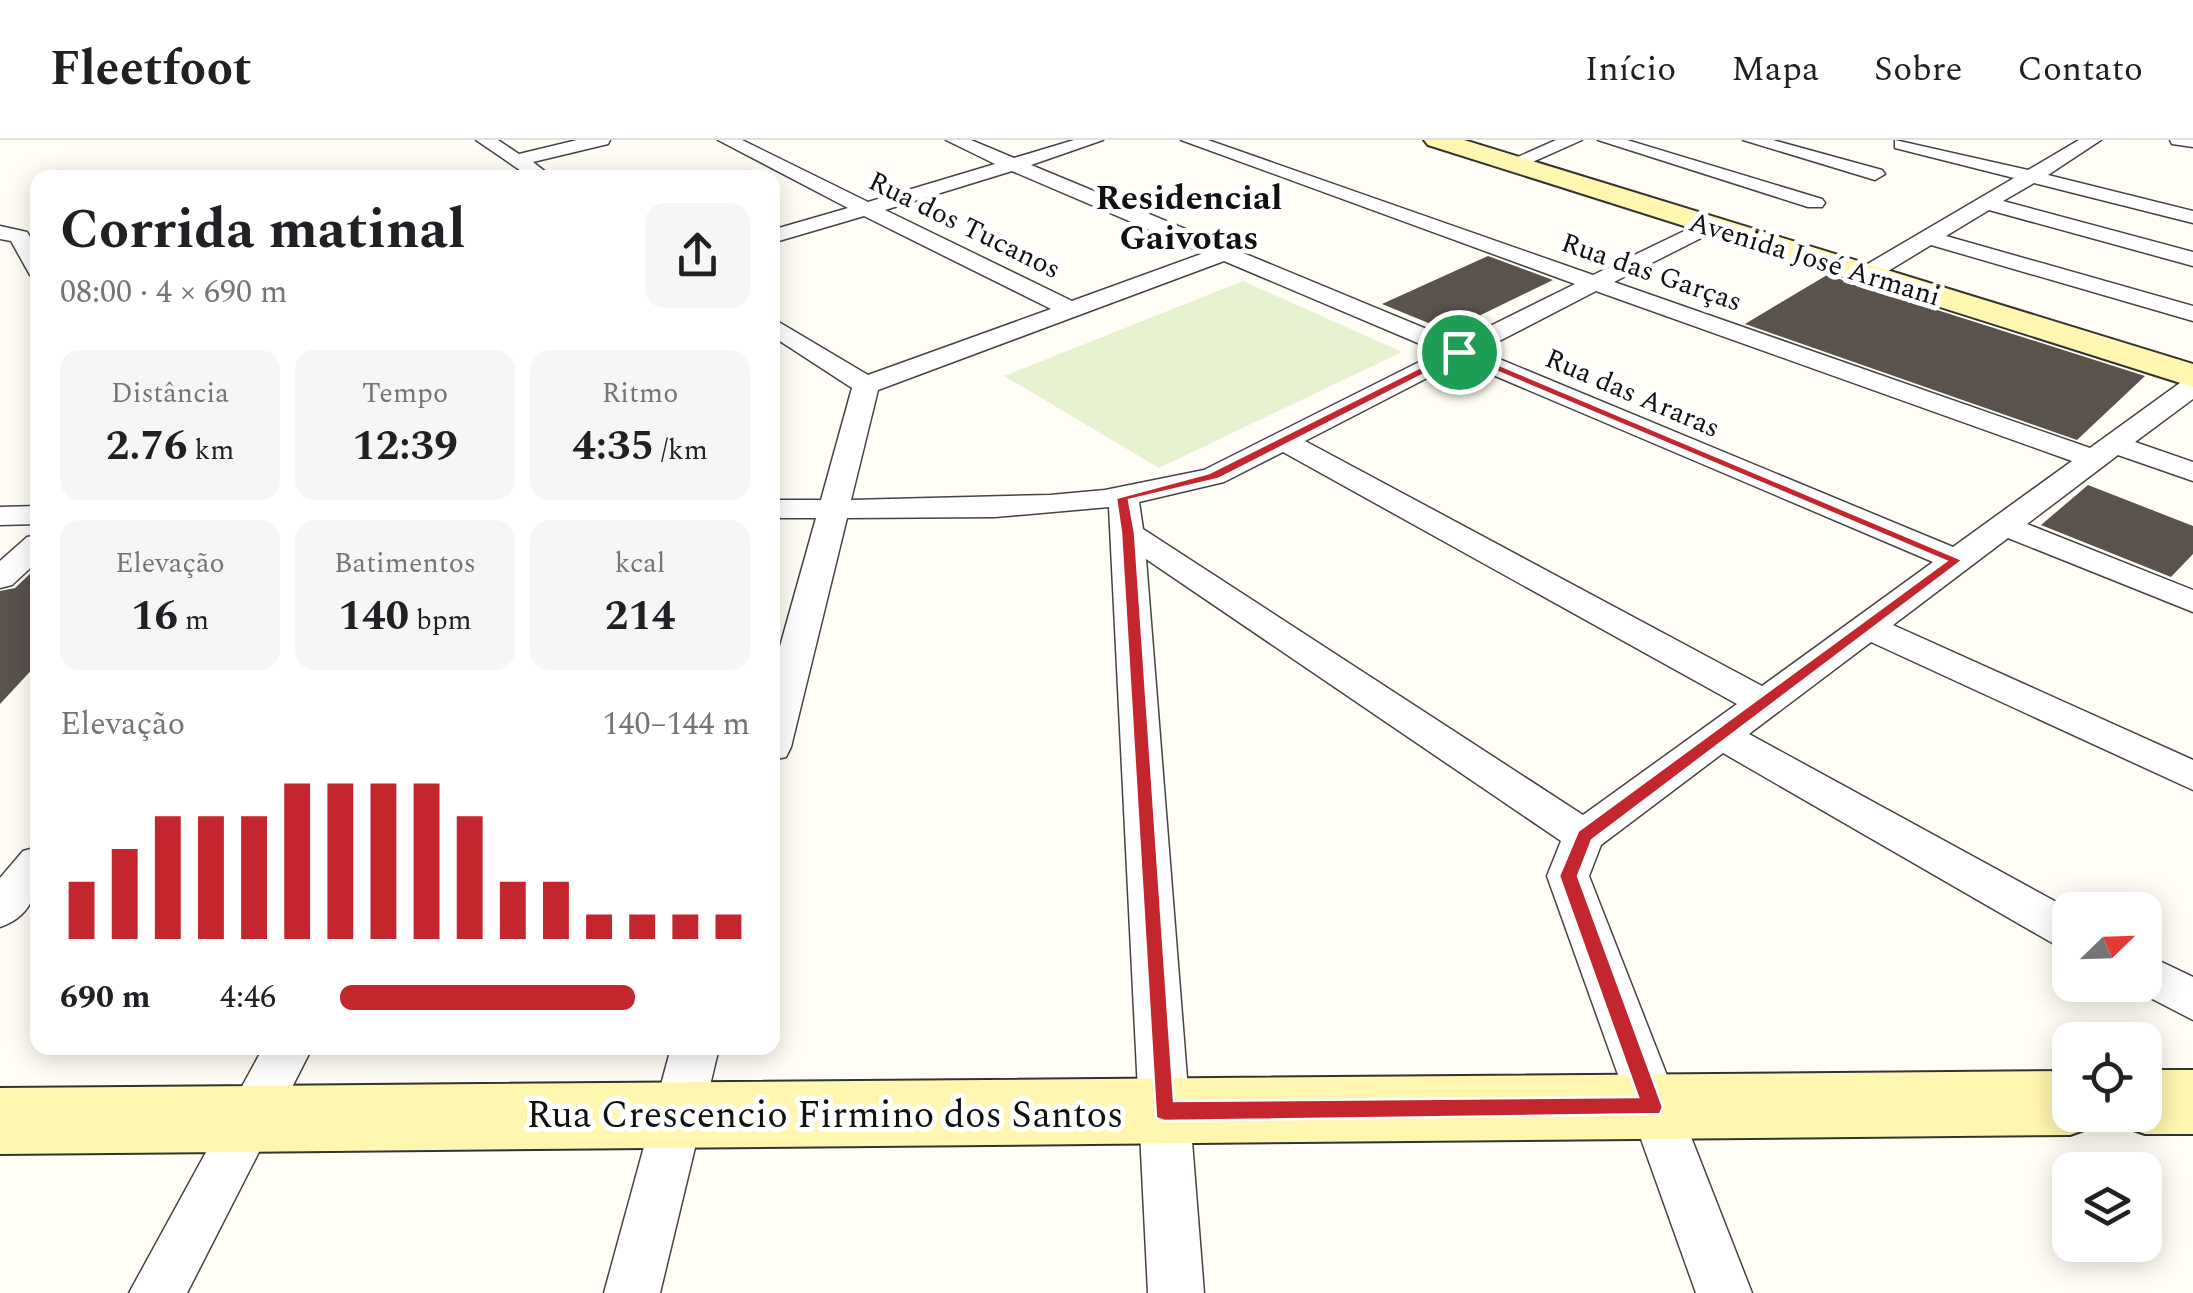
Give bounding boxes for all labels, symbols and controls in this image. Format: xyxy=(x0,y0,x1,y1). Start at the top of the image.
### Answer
text: Fleetfoot xyxy=(50,33,252,106)
text: Início xyxy=(1585,43,1676,96)
text: Mapa xyxy=(1731,43,1819,96)
text: Sobre xyxy=(1874,43,1963,96)
text: Contato xyxy=(2018,43,2143,96)
street label: Rua dos Tucanos xyxy=(861,160,1068,291)
district label: Residencial Gaivotas xyxy=(1096,172,1282,265)
text: Corrida matinal xyxy=(60,189,466,272)
street label: Avenida José Armani xyxy=(1684,201,1946,318)
button: share xyxy=(645,203,750,308)
street label: Rua das Garças xyxy=(1555,221,1748,323)
text: 08:00 · 4 × 690 m xyxy=(60,268,288,317)
pin xyxy=(1417,310,1502,395)
icon: arrive xyxy=(1432,325,1487,380)
street label: Rua das Araras xyxy=(1538,337,1727,450)
text: Distância xyxy=(111,372,229,415)
text: Tempo xyxy=(362,372,448,415)
text: Ritmo xyxy=(602,372,678,415)
text: 2.76 xyxy=(106,415,188,478)
text: 12:39 xyxy=(352,415,458,478)
text: 4:35 xyxy=(572,415,654,478)
text: km xyxy=(188,429,234,472)
text: /km xyxy=(654,429,708,472)
text: Elevação xyxy=(115,542,225,585)
text: Batimentos xyxy=(334,542,476,585)
text: kcal xyxy=(615,542,665,585)
text: 16 xyxy=(131,585,178,648)
text: 140 xyxy=(338,585,409,648)
text: 214 xyxy=(605,585,675,648)
text: m xyxy=(178,599,209,642)
text: bpm xyxy=(409,599,472,642)
text: Elevação xyxy=(60,700,185,749)
text: 140–144 m xyxy=(602,700,750,749)
north arrow xyxy=(2052,892,2162,1002)
map controls xyxy=(2052,892,2162,1262)
text: 690 m xyxy=(60,973,151,1022)
text: 4:46 xyxy=(220,973,276,1022)
button: locate xyxy=(2052,1022,2162,1132)
street label: Rua Crescencio Firmino dos Santos xyxy=(527,1087,1123,1145)
button: layers xyxy=(2052,1152,2162,1262)

